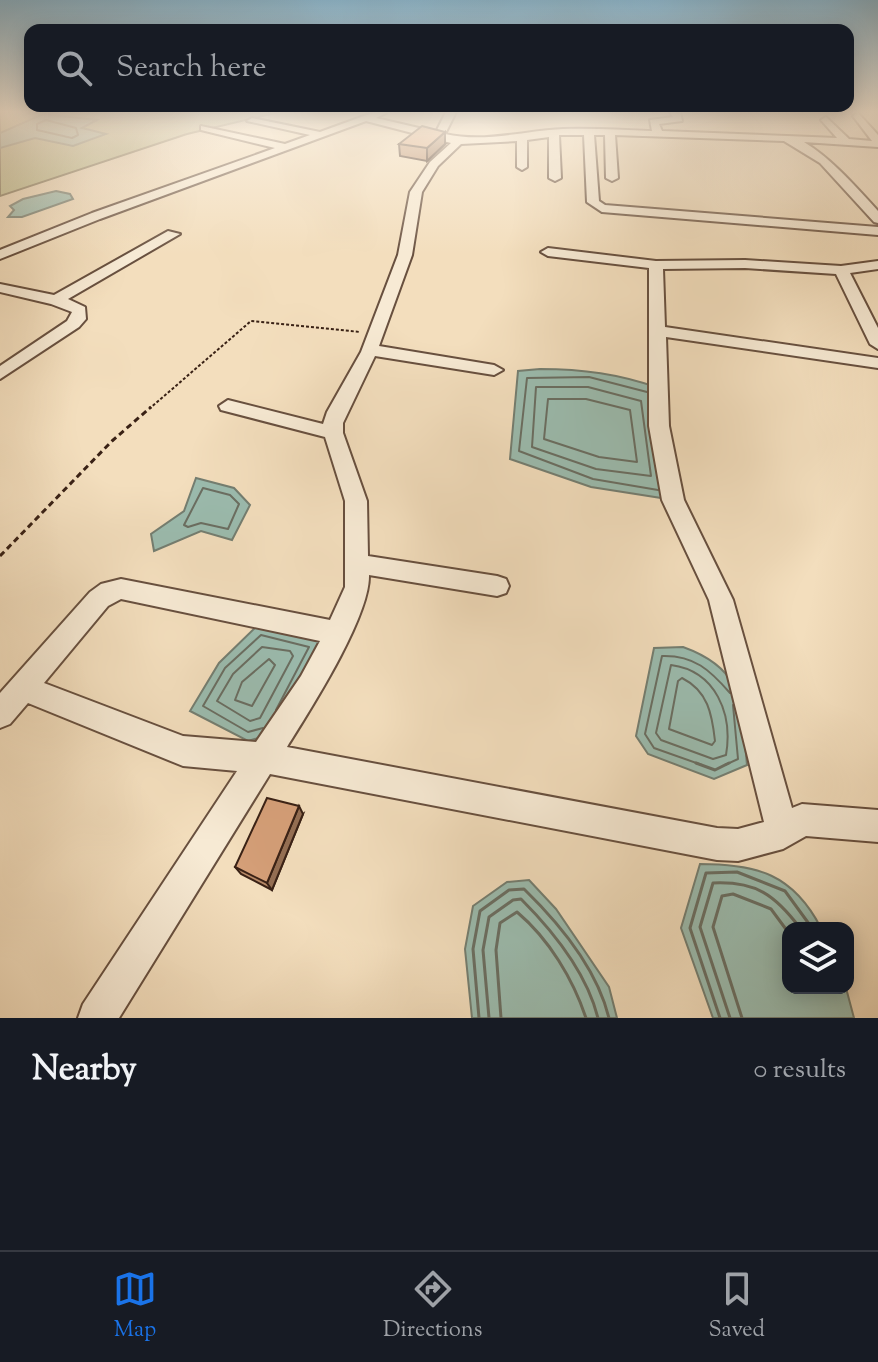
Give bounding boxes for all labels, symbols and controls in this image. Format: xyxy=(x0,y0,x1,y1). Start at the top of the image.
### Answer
search box xyxy=(24,24,854,112)
icon: search xyxy=(52,46,96,90)
text: Search here xyxy=(116,47,266,90)
map controls xyxy=(782,922,854,994)
button: layers xyxy=(782,922,854,994)
text: Nearby xyxy=(32,1046,137,1095)
text: 0 results xyxy=(754,1052,846,1089)
tab: Map xyxy=(113,1267,157,1347)
tab: Directions xyxy=(383,1267,482,1347)
tab: Saved xyxy=(708,1267,765,1347)

